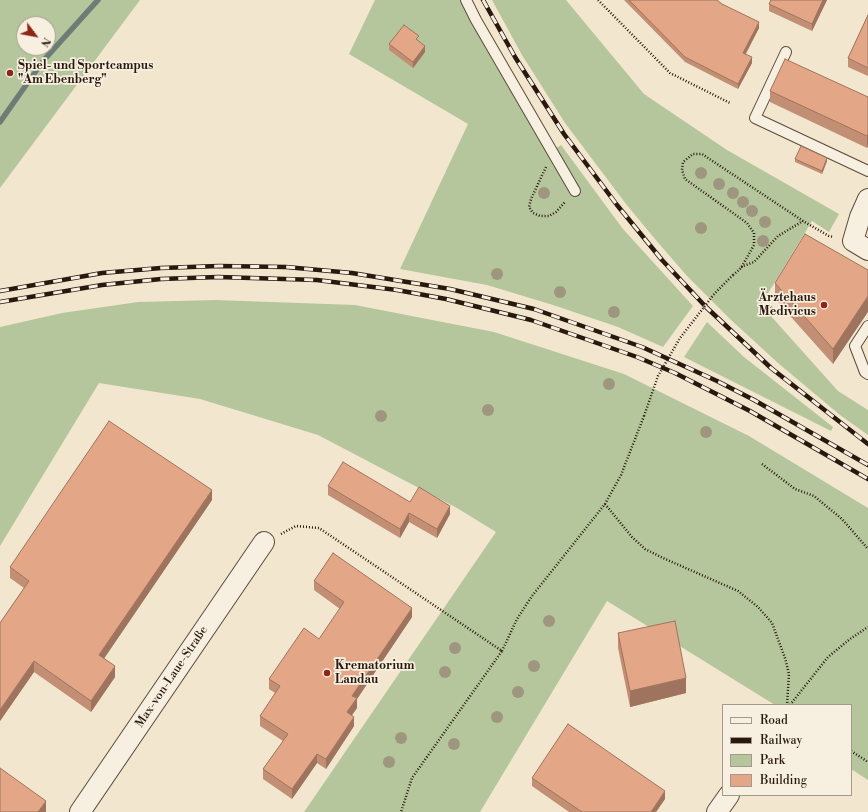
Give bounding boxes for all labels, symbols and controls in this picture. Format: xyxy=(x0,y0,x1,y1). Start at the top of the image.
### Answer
north arrow xyxy=(16,16,56,56)
text: N xyxy=(37,34,54,49)
place label: Spiel- und Sportcampus "Am Ebenberg" xyxy=(18,59,153,87)
marker: Spiel- und Sportcampus "Am Ebenberg" xyxy=(5,68,15,78)
place label: Ärztehaus Medivicus xyxy=(759,291,816,319)
marker: Ärztehaus Medivicus xyxy=(819,300,829,310)
street label: Max-von-Laue-Straße xyxy=(133,624,211,730)
place label: Krematorium Landau xyxy=(335,659,414,687)
marker: Krematorium Landau xyxy=(322,668,332,678)
legend xyxy=(722,704,852,796)
text: Road xyxy=(760,713,788,728)
text: Railway xyxy=(760,733,802,748)
text: Park xyxy=(760,753,785,768)
text: Building xyxy=(760,773,807,788)

